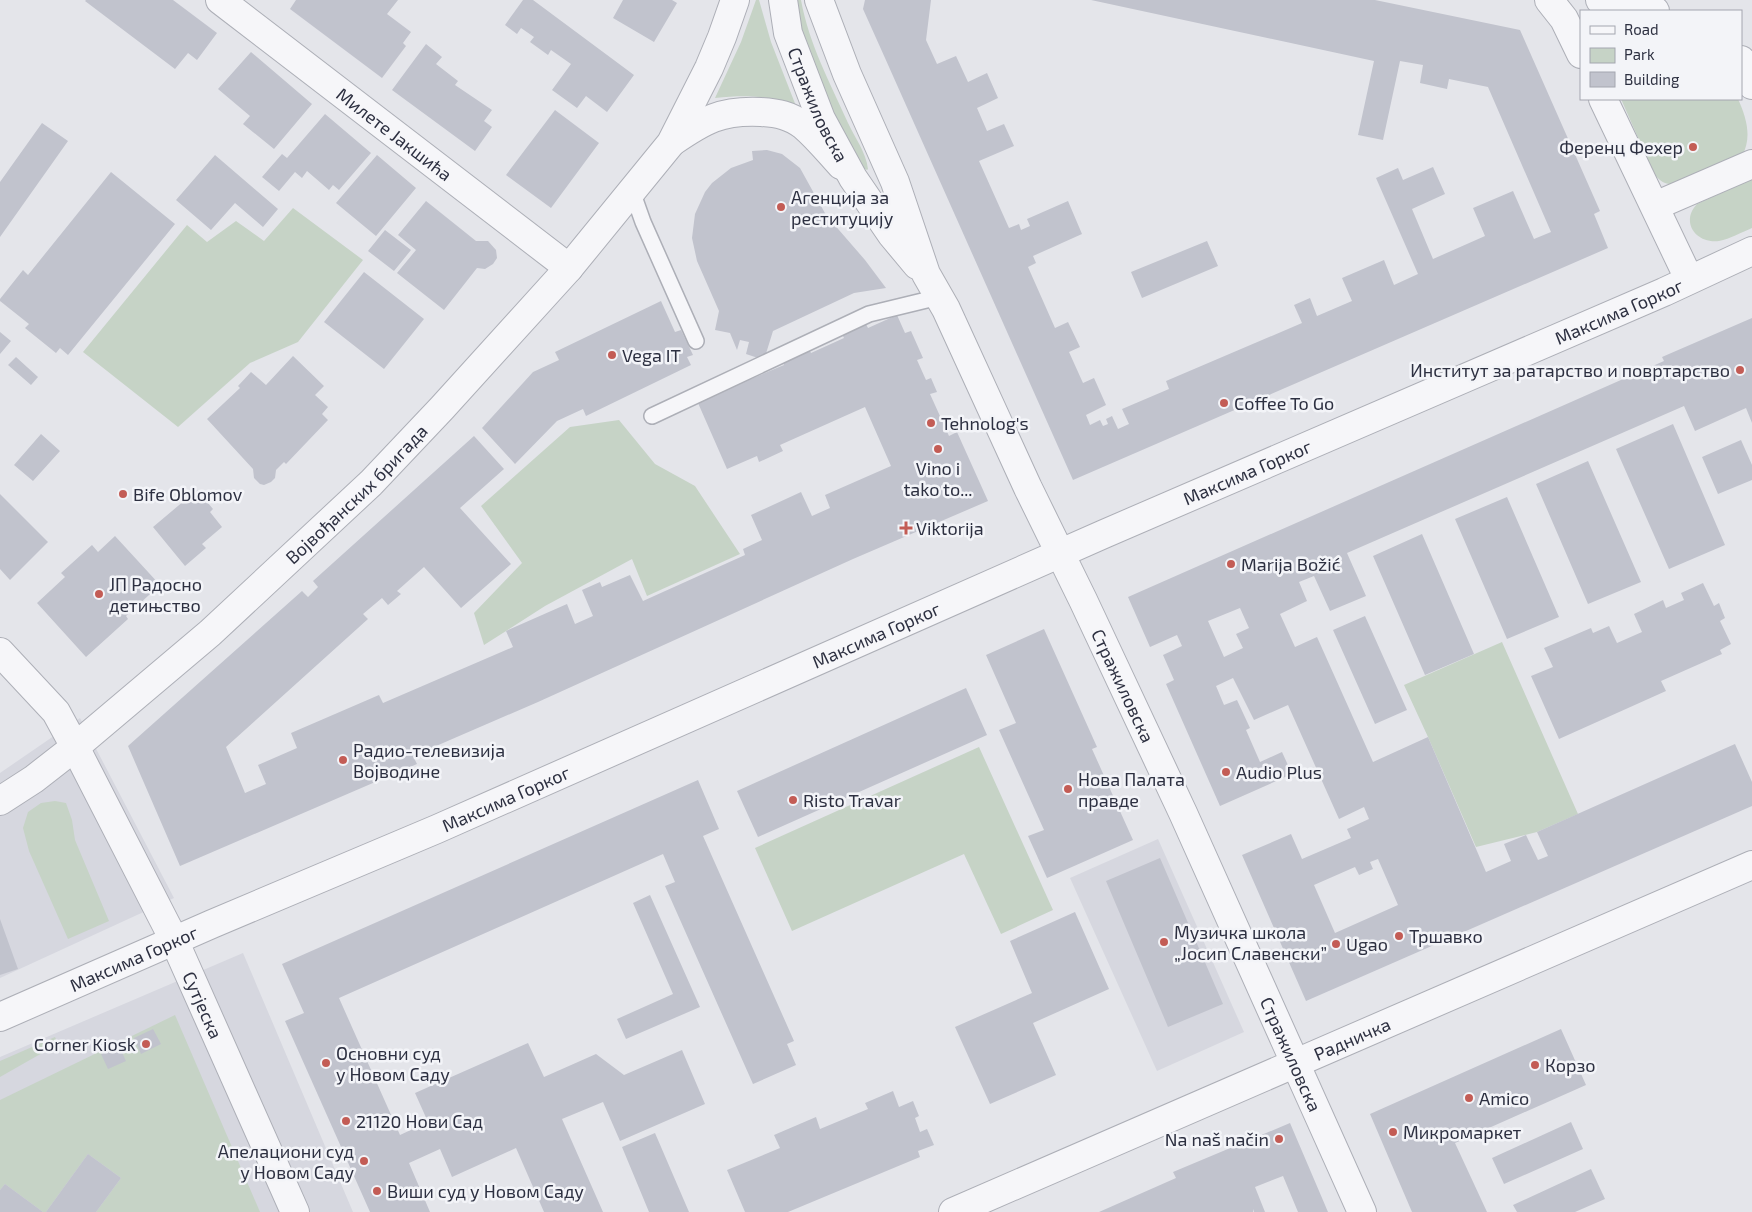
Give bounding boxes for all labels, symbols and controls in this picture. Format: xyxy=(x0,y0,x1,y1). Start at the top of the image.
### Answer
legend xyxy=(1580,10,1742,100)
text: Road xyxy=(1624,20,1659,38)
street label: Стражиловска xyxy=(783,44,853,166)
text: Park xyxy=(1624,45,1655,63)
text: Building xyxy=(1624,70,1680,88)
street label: Милете Јакшића xyxy=(332,83,457,185)
place label: Ференц Фехер xyxy=(1559,136,1683,158)
marker: Ференц Фехер xyxy=(1687,141,1699,153)
place label: Агенција за реституцију xyxy=(791,186,894,229)
marker: Агенција за реституцију xyxy=(775,201,787,213)
street label: Максима Горког xyxy=(1551,274,1687,349)
place label: Vega IT xyxy=(622,344,682,366)
marker: Vega IT xyxy=(606,349,618,361)
place label: Институт за ратарство и повртарство xyxy=(1410,359,1730,381)
marker: Институт за ратарство и повртарство xyxy=(1734,364,1746,376)
place label: Coffee To Go xyxy=(1234,392,1334,414)
marker: Coffee To Go xyxy=(1218,397,1230,409)
place label: Tehnolog's xyxy=(941,412,1029,434)
marker: Tehnolog's xyxy=(925,417,937,429)
street label: Војвођанских бригада xyxy=(281,420,432,568)
street label: Максима Горког xyxy=(1180,435,1315,510)
marker: Vino i tako to... xyxy=(932,443,944,455)
place label: Vino i tako to... xyxy=(904,457,973,500)
place label: Bife Oblomov xyxy=(133,483,243,505)
marker: Bife Oblomov xyxy=(117,488,129,500)
place label: Viktorija xyxy=(916,517,984,539)
marker: Viktorija xyxy=(900,522,912,534)
place label: Marija Božić xyxy=(1241,553,1341,575)
marker: Marija Božić xyxy=(1225,558,1237,570)
place label: ЈП Радосно детињство xyxy=(109,573,202,616)
marker: ЈП Радосно детињство xyxy=(93,588,105,600)
street label: Максима Горког xyxy=(809,597,944,673)
street label: Стражиловска xyxy=(1087,625,1159,746)
place label: Радио-телевизија Војводине xyxy=(353,739,505,782)
marker: Радио-телевизија Војводине xyxy=(337,754,349,766)
street label: Максима Горког xyxy=(438,761,573,836)
place label: Audio Plus xyxy=(1236,761,1322,783)
marker: Audio Plus xyxy=(1220,766,1232,778)
place label: Нова Палата правде xyxy=(1078,768,1185,811)
marker: Нова Палата правде xyxy=(1062,783,1074,795)
place label: Risto Travar xyxy=(803,789,901,811)
marker: Risto Travar xyxy=(787,794,799,806)
street label: Максима Горког xyxy=(66,921,201,996)
place label: Музичка школа „Јосип Славенски” xyxy=(1174,921,1327,964)
place label: Тршавко xyxy=(1409,925,1483,947)
marker: Тршавко xyxy=(1393,930,1405,942)
place label: Ugao xyxy=(1346,933,1388,955)
marker: Музичка школа „Јосип Славенски” xyxy=(1158,936,1170,948)
marker: Ugao xyxy=(1330,938,1342,950)
street label: Сутјеска xyxy=(178,968,227,1042)
street label: Стражиловска xyxy=(1256,993,1326,1115)
street label: Радничка xyxy=(1310,1012,1394,1065)
place label: Corner Kiosk xyxy=(34,1033,136,1055)
marker: Corner Kiosk xyxy=(140,1038,152,1050)
place label: Основни суд у Новом Саду xyxy=(336,1042,450,1085)
place label: Корзо xyxy=(1545,1054,1596,1076)
marker: Основни суд у Новом Саду xyxy=(320,1057,332,1069)
marker: Корзо xyxy=(1529,1059,1541,1071)
place label: Amico xyxy=(1479,1087,1529,1109)
marker: Amico xyxy=(1463,1092,1475,1104)
place label: 21120 Нови Сад xyxy=(356,1110,483,1132)
marker: 21120 Нови Сад xyxy=(340,1115,352,1127)
place label: Микромаркет xyxy=(1403,1121,1522,1143)
marker: Микромаркет xyxy=(1387,1126,1399,1138)
place label: Na naš način xyxy=(1165,1128,1269,1150)
marker: Na naš način xyxy=(1273,1133,1285,1145)
place label: Апелациони суд у Новом Саду xyxy=(218,1140,354,1183)
marker: Апелациони суд у Новом Саду xyxy=(358,1155,370,1167)
place label: Виши суд у Новом Саду xyxy=(387,1180,584,1202)
marker: Виши суд у Новом Саду xyxy=(371,1185,383,1197)

